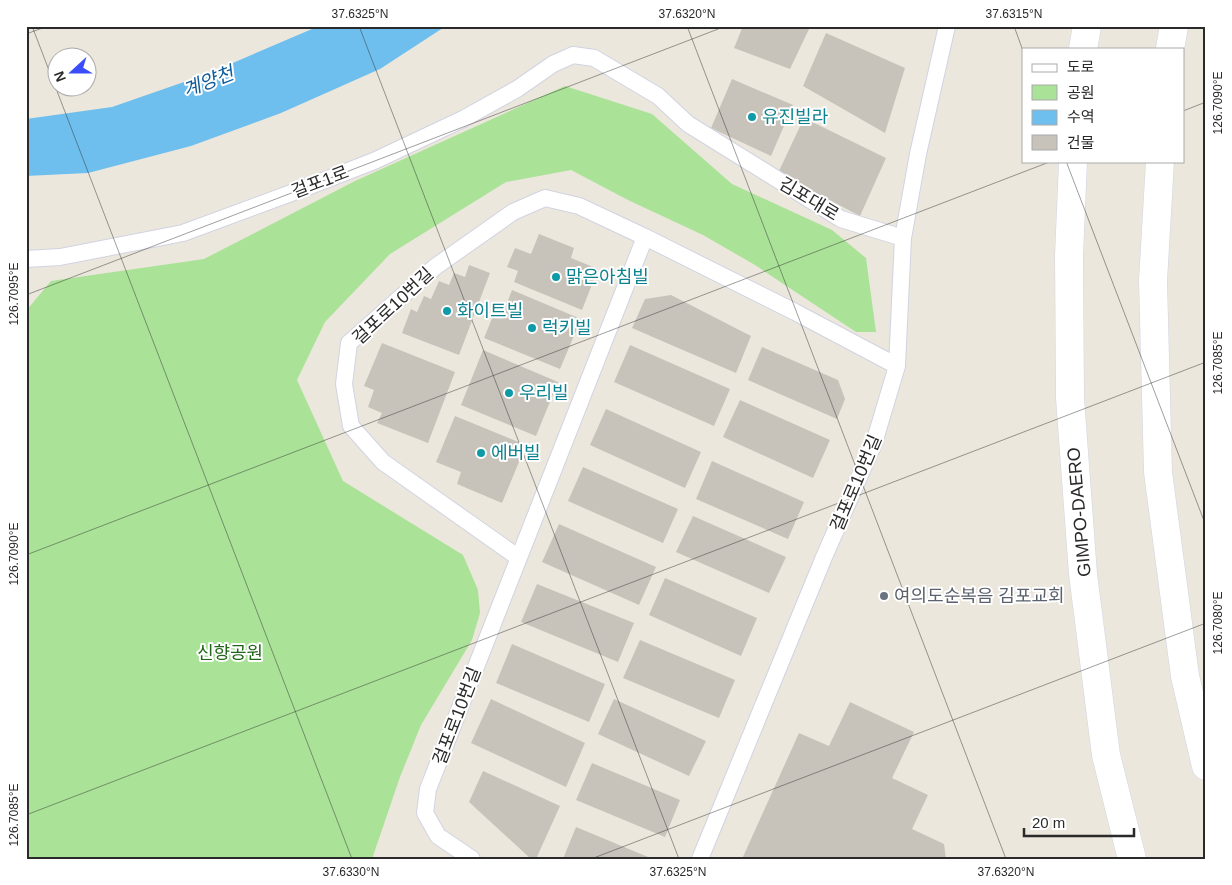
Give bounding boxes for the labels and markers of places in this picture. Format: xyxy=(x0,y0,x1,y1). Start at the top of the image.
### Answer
place label: 유진빌라 xyxy=(762,107,829,127)
marker: 유진빌라 xyxy=(746,111,758,123)
place label: 맑은아침빌 xyxy=(566,267,649,287)
marker: 맑은아침빌 xyxy=(550,271,562,283)
place label: 화이트빌 xyxy=(457,301,523,321)
marker: 화이트빌 xyxy=(441,305,453,317)
place label: 럭키빌 xyxy=(542,318,592,338)
marker: 럭키빌 xyxy=(526,322,538,334)
place label: 우리빌 xyxy=(519,383,569,403)
marker: 우리빌 xyxy=(503,387,515,399)
place label: 에버빌 xyxy=(491,443,541,463)
marker: 에버빌 xyxy=(475,447,487,459)
place label: 여의도순복음 김포교회 xyxy=(894,586,1065,606)
marker: 여의도순복음 김포교회 xyxy=(878,590,890,602)

